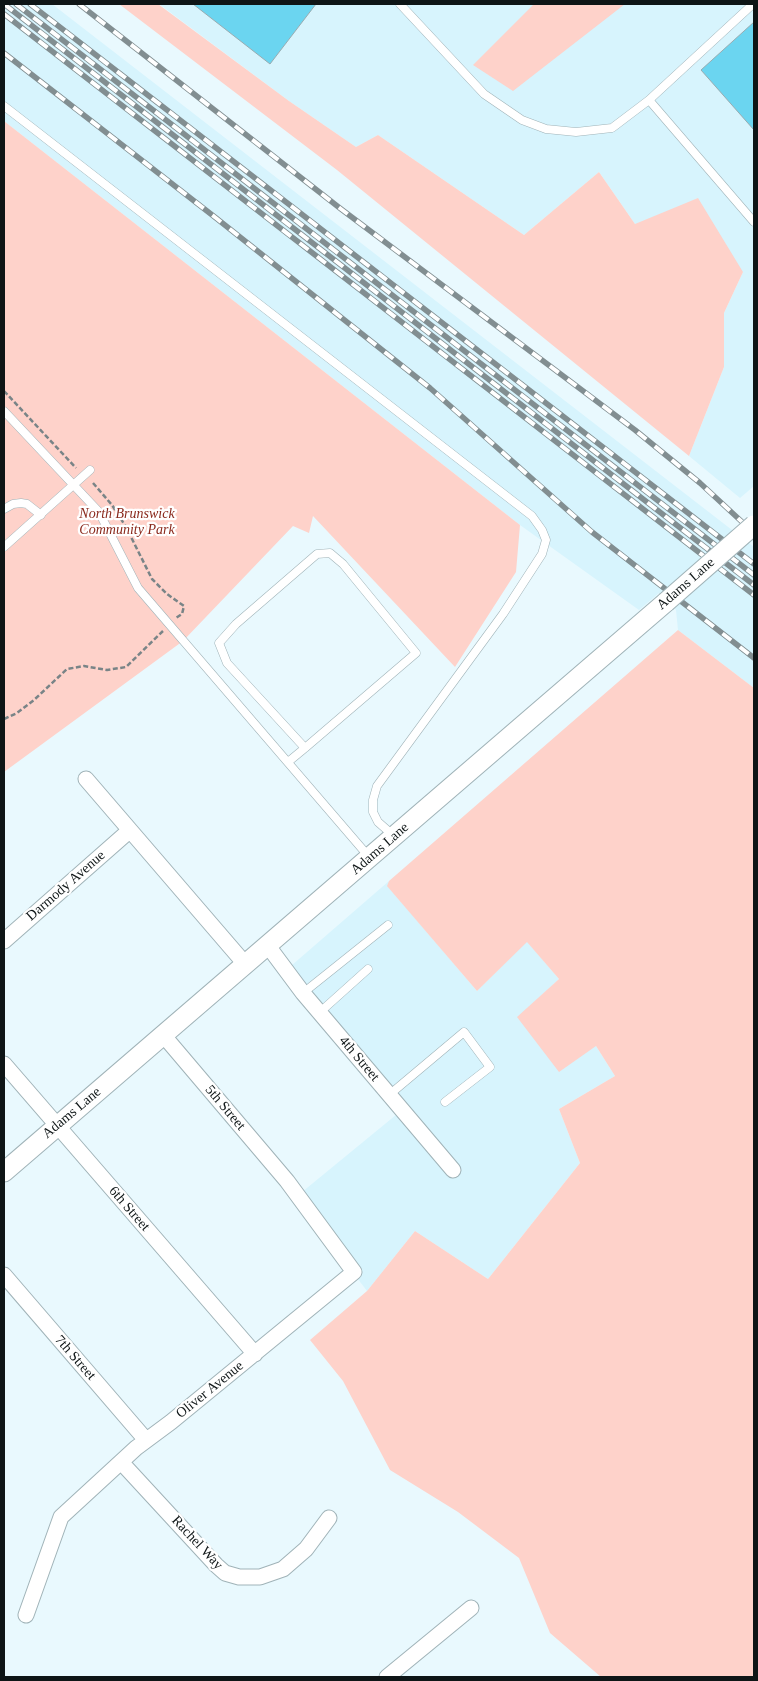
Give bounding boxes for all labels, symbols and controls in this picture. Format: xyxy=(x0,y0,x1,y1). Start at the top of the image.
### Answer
park label: North Brunswick Community Park xyxy=(79,506,175,538)
street label: Adams Lane xyxy=(654,554,718,614)
street label: Adams Lane xyxy=(348,819,412,879)
street label: Darmody Avenue xyxy=(23,847,109,925)
street label: 4th Street xyxy=(335,1033,383,1085)
street label: 5th Street xyxy=(201,1082,249,1134)
street label: Adams Lane xyxy=(39,1084,105,1142)
street label: 6th Street xyxy=(105,1183,153,1235)
street label: 7th Street xyxy=(51,1332,99,1384)
street label: Oliver Avenue xyxy=(173,1358,247,1422)
street label: Rachel Way xyxy=(168,1513,226,1573)

